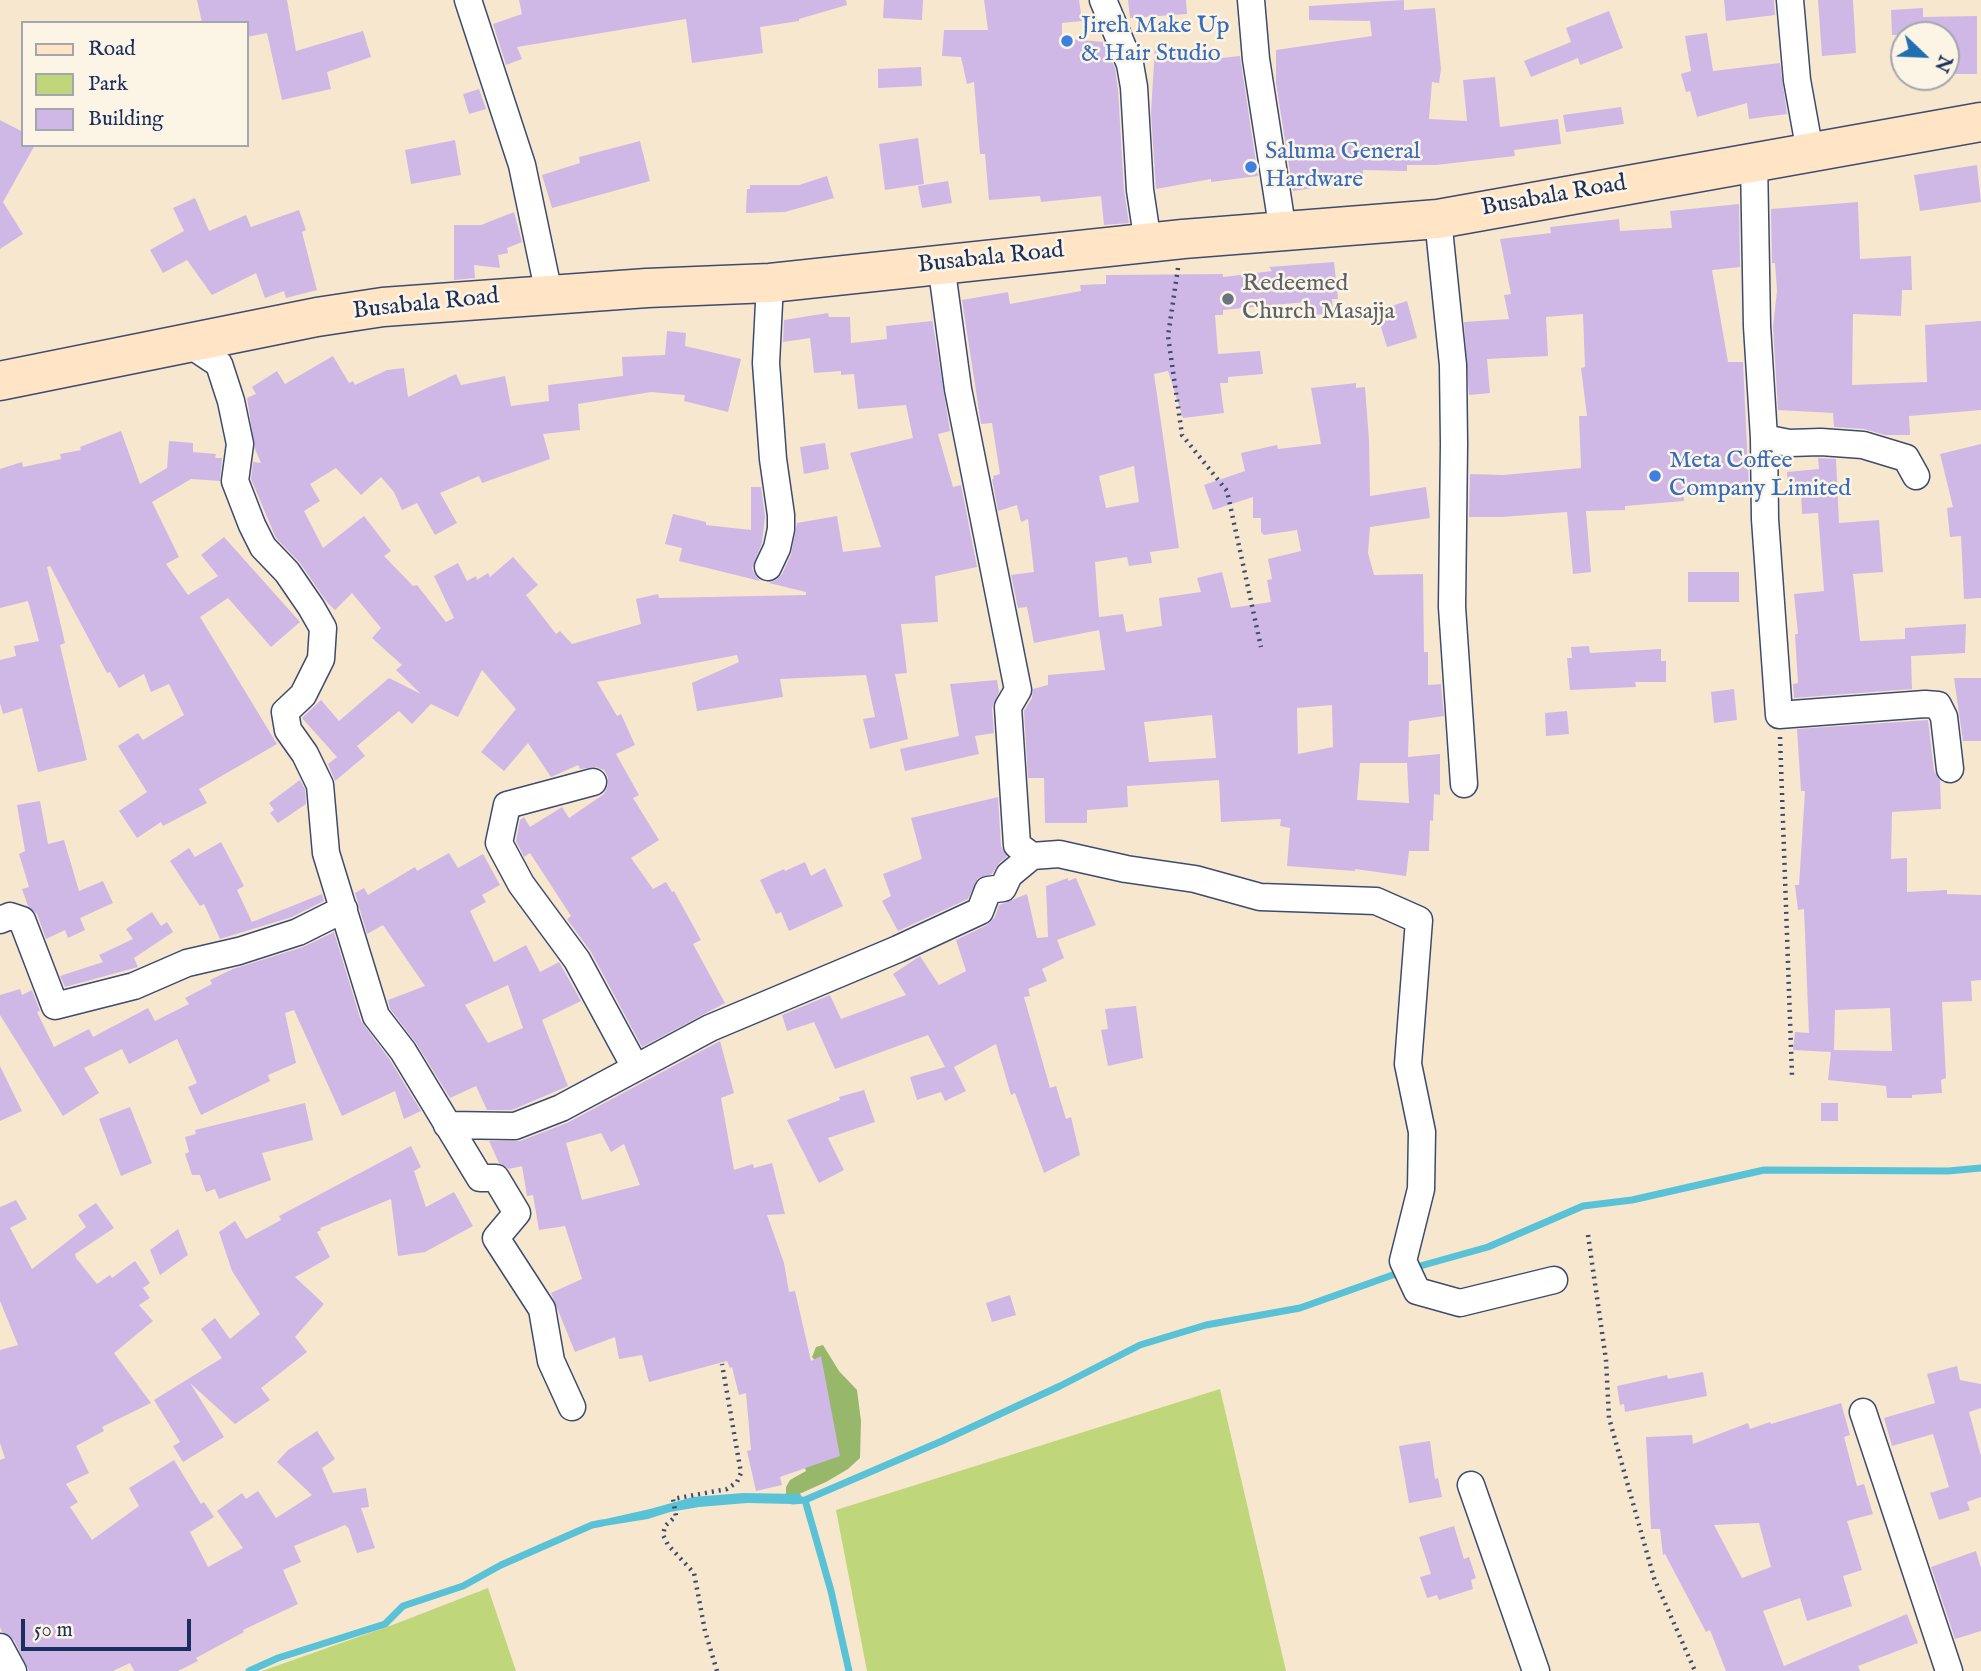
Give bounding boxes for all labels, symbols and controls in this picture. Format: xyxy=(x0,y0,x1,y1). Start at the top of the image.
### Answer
place label: Jireh Make Up & Hair Studio xyxy=(1081,13,1229,69)
legend xyxy=(21,21,248,147)
north arrow xyxy=(1890,21,1960,91)
marker: Jireh Make Up & Hair Studio xyxy=(1059,33,1075,49)
text: Road xyxy=(88,36,135,63)
text: N xyxy=(1928,51,1957,76)
text: Park xyxy=(88,71,128,98)
text: Building xyxy=(88,106,163,133)
place label: Saluma General Hardware xyxy=(1265,139,1420,195)
marker: Saluma General Hardware xyxy=(1243,159,1259,175)
street label: Busabala Road xyxy=(1479,170,1629,224)
street label: Busabala Road xyxy=(917,237,1065,281)
place label: Redeemed Church Masajja xyxy=(1242,271,1395,327)
street label: Busabala Road xyxy=(352,283,500,327)
marker: Redeemed Church Masajja xyxy=(1220,291,1236,307)
place label: Meta Coffee Company Limited xyxy=(1669,448,1851,504)
marker: Meta Coffee Company Limited xyxy=(1647,468,1663,484)
scale bar xyxy=(24,1604,194,1648)
text: 50 m xyxy=(34,1617,73,1644)

